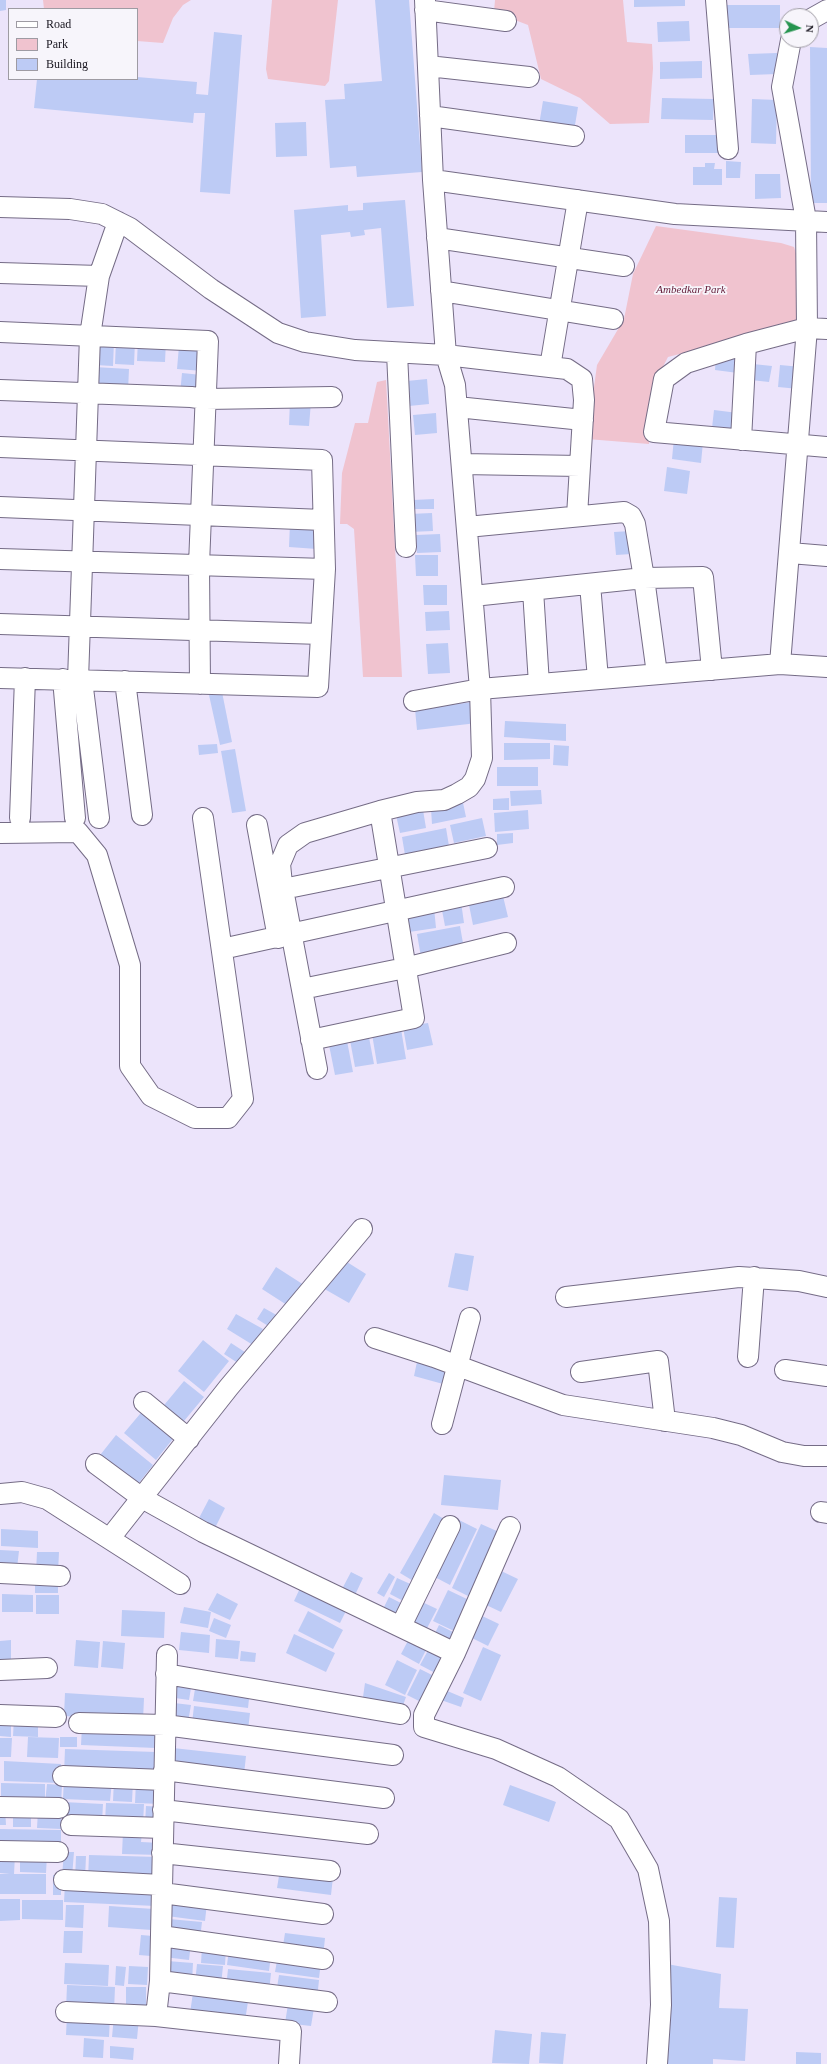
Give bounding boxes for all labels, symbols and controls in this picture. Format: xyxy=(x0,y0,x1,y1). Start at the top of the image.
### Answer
legend xyxy=(8,8,138,80)
north arrow xyxy=(779,8,819,48)
text: Road xyxy=(46,17,71,31)
text: N xyxy=(804,24,816,33)
text: Park xyxy=(46,37,68,51)
text: Building xyxy=(46,57,88,71)
park label: Ambedkar Park xyxy=(656,283,726,297)

